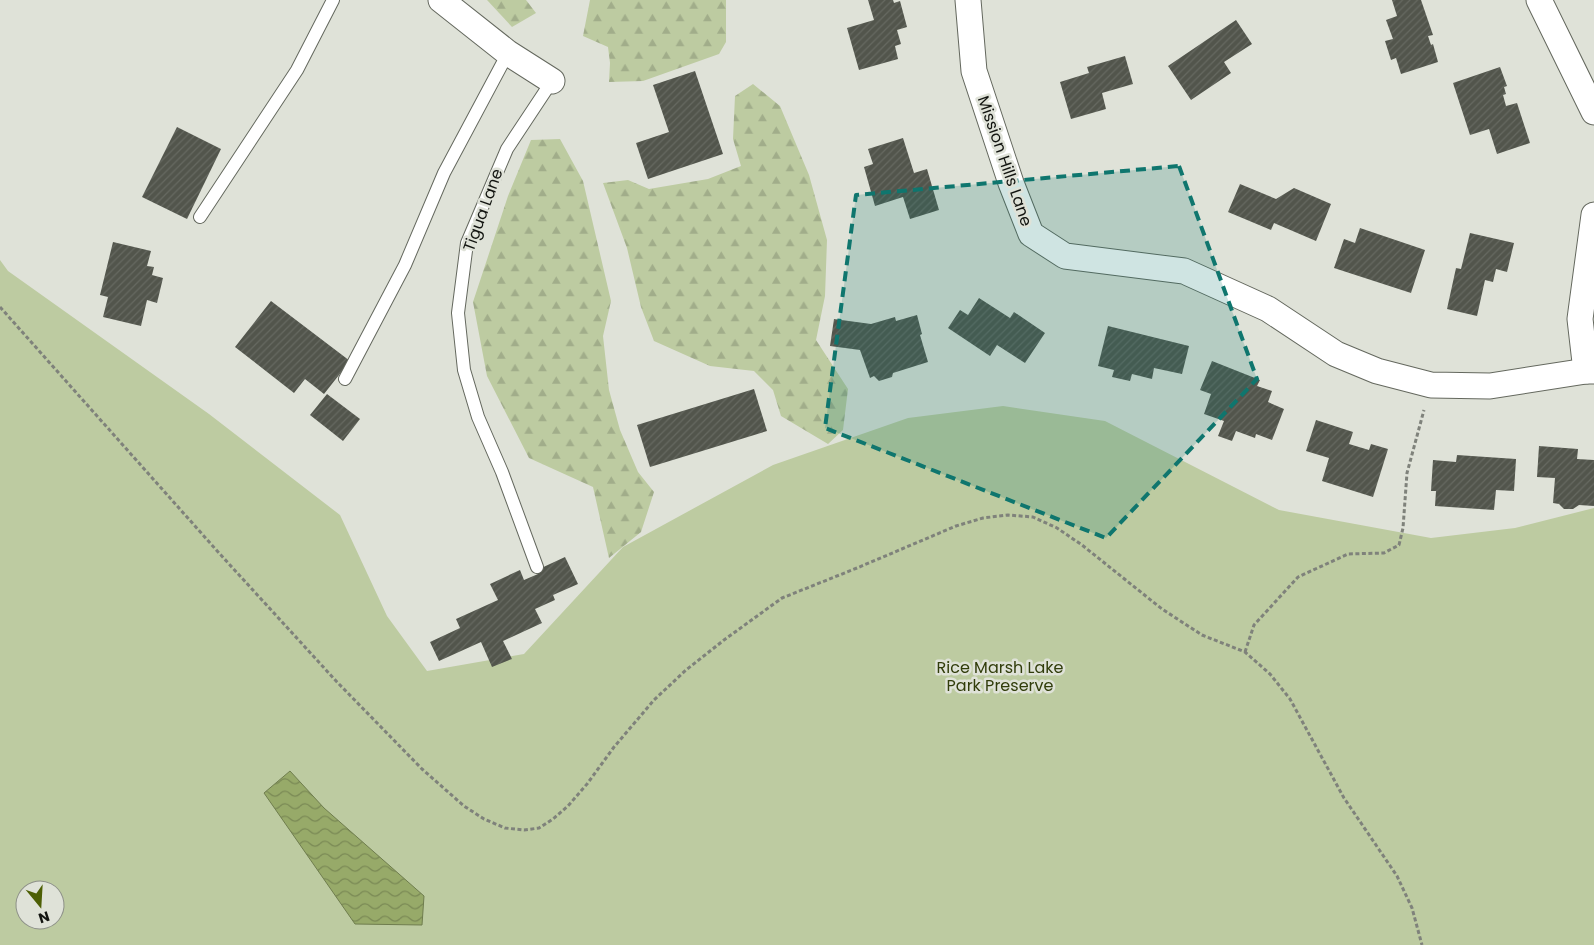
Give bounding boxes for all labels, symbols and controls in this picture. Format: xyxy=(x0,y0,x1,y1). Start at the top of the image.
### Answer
street label: Mission Hills Lane xyxy=(972,93,1038,229)
street label: Tigua Lane xyxy=(457,165,509,255)
park label: Rice Marsh Lake Park Preserve xyxy=(937,656,1064,697)
north arrow xyxy=(15,880,65,930)
text: N xyxy=(36,906,52,929)

